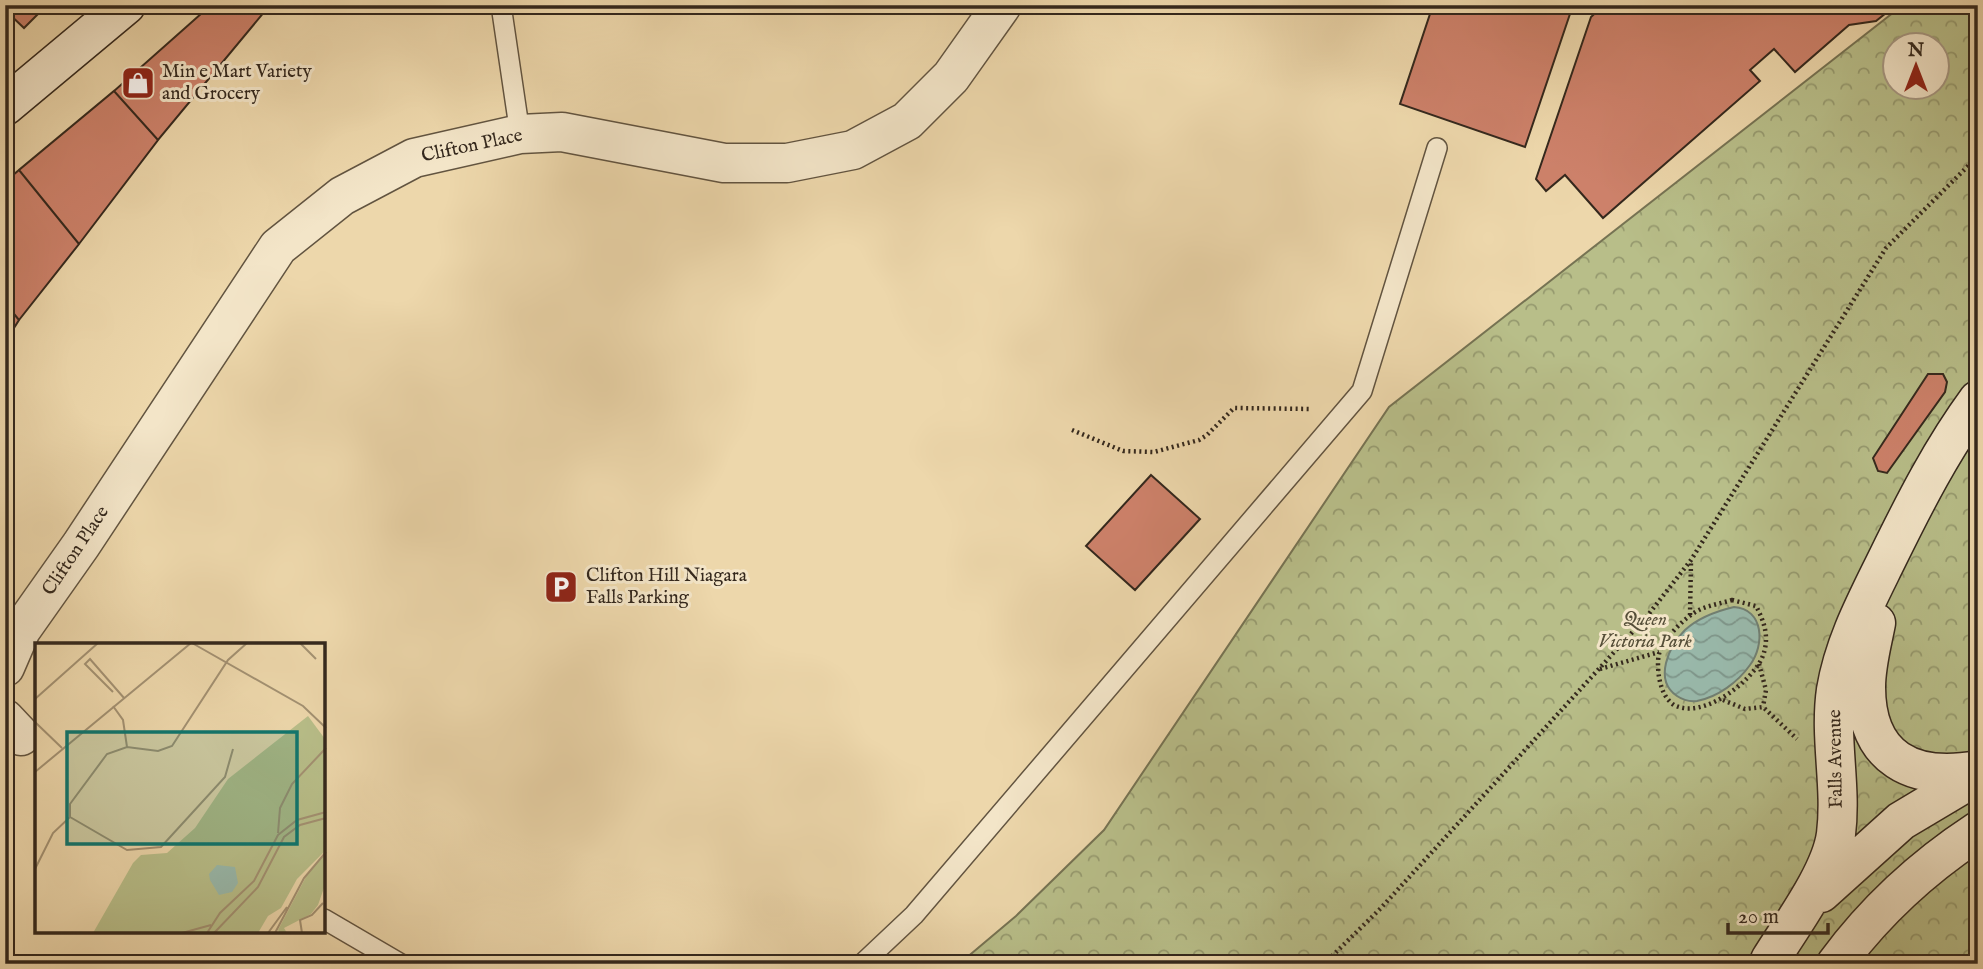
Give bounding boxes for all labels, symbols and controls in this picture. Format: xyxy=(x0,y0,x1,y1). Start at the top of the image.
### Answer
north arrow xyxy=(1882,32,1952,102)
text: N xyxy=(1907,39,1925,63)
place label: Min e Mart Variety and Grocery xyxy=(162,60,312,106)
shop icon: Min e Mart Variety and Grocery xyxy=(119,64,157,102)
street label: Clifton Place xyxy=(419,124,525,168)
street label: Clifton Place xyxy=(37,501,115,600)
place label: Clifton Hill Niagara Falls Parking xyxy=(586,564,748,610)
parking icon: Clifton Hill Niagara Falls Parking xyxy=(542,568,580,606)
park label: Queen Victoria Park xyxy=(1598,608,1692,654)
inset map xyxy=(35,643,326,934)
street label: Falls Avenue xyxy=(1823,709,1849,809)
scale bar xyxy=(1728,892,1827,936)
text: 20 m xyxy=(1738,904,1779,931)

